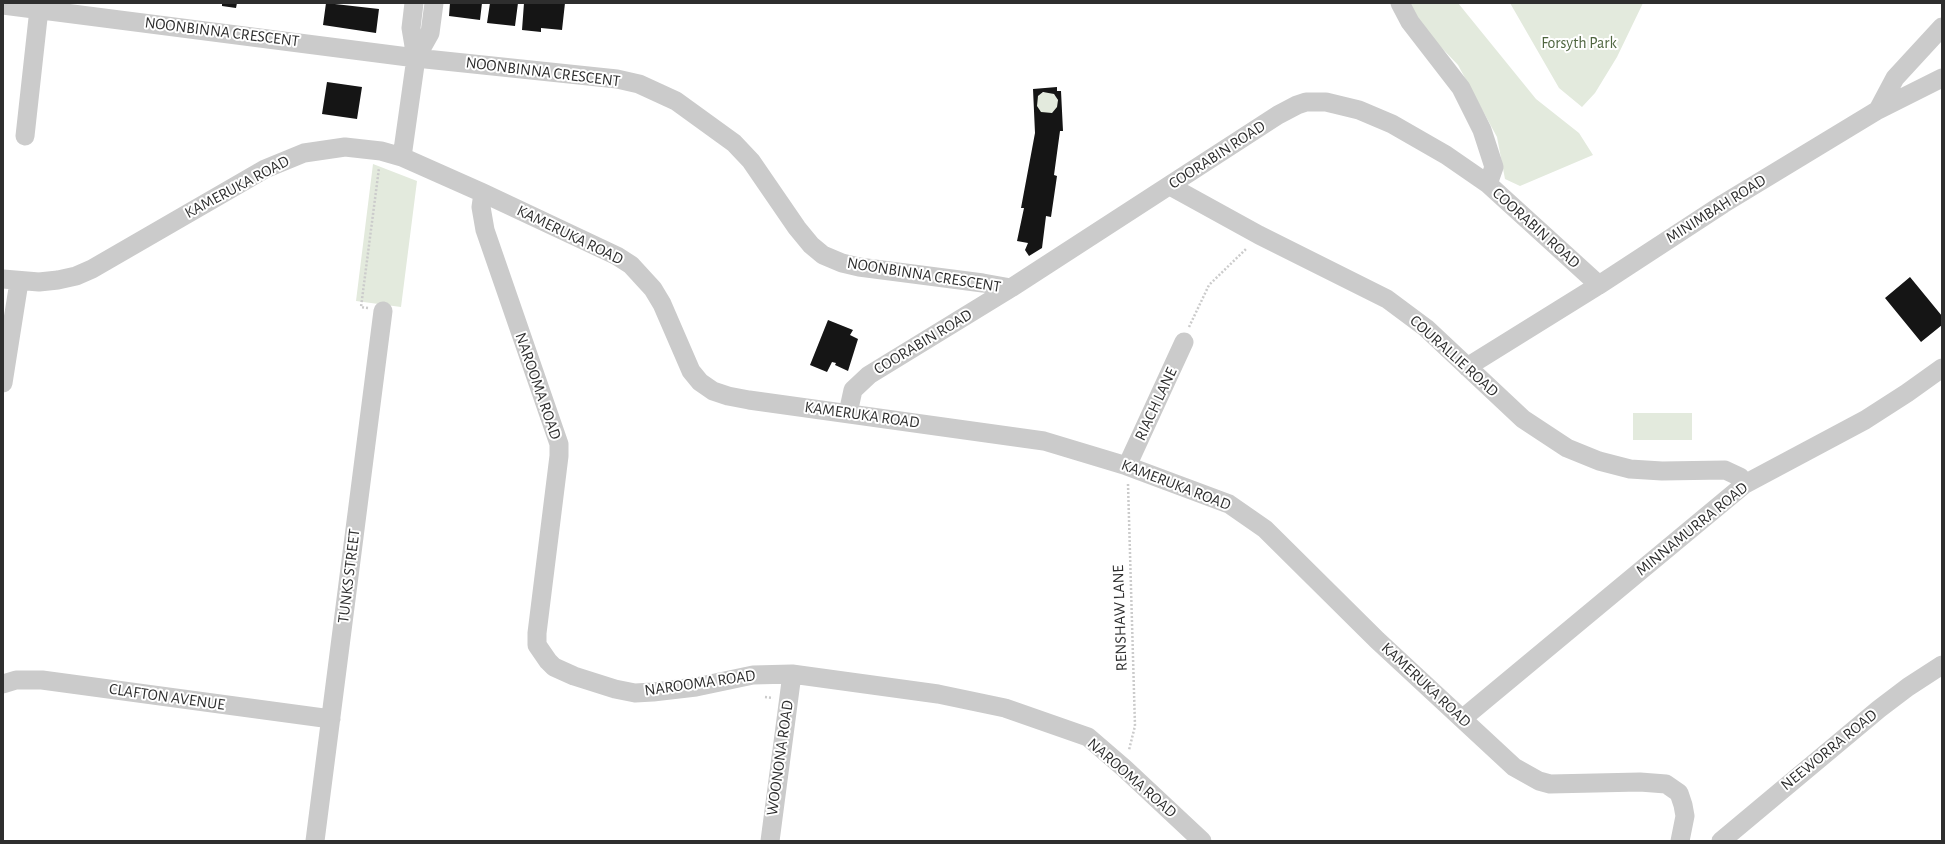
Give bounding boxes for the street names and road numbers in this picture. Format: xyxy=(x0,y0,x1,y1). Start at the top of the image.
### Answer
street label: NOONBINNA CRESCENT xyxy=(144,13,300,51)
street label: NOONBINNA CRESCENT xyxy=(465,53,621,91)
street label: COORABIN ROAD xyxy=(1165,117,1269,193)
street label: KAMERUKA ROAD xyxy=(181,151,293,223)
street label: MINIMBAH ROAD xyxy=(1662,171,1770,247)
street label: COORABIN ROAD xyxy=(1488,184,1584,272)
street label: KAMERUKA ROAD xyxy=(514,201,626,269)
street label: NOONBINNA CRESCENT xyxy=(846,253,1002,297)
street label: COORABIN ROAD xyxy=(870,305,976,379)
street label: COURALLIE ROAD xyxy=(1406,311,1502,401)
street label: NAROOMA ROAD xyxy=(511,330,565,442)
street label: RIACH LANE xyxy=(1131,364,1181,444)
street label: KAMERUKA ROAD xyxy=(803,397,921,433)
street label: KAMERUKA ROAD xyxy=(1119,455,1233,515)
street label: MINNAMURRA ROAD xyxy=(1632,478,1752,580)
street label: TUNKS STREET xyxy=(334,528,364,624)
street label: RENSHAW LANE xyxy=(1109,565,1131,671)
street label: KAMERUKA ROAD xyxy=(1377,639,1475,731)
street label: NAROOMA ROAD xyxy=(643,666,757,700)
street label: CLAFTON AVENUE xyxy=(108,679,226,715)
street label: WOONONA ROAD xyxy=(762,699,798,817)
street label: NEEWORRA ROAD xyxy=(1777,705,1881,795)
street label: NAROOMA ROAD xyxy=(1083,734,1181,822)

